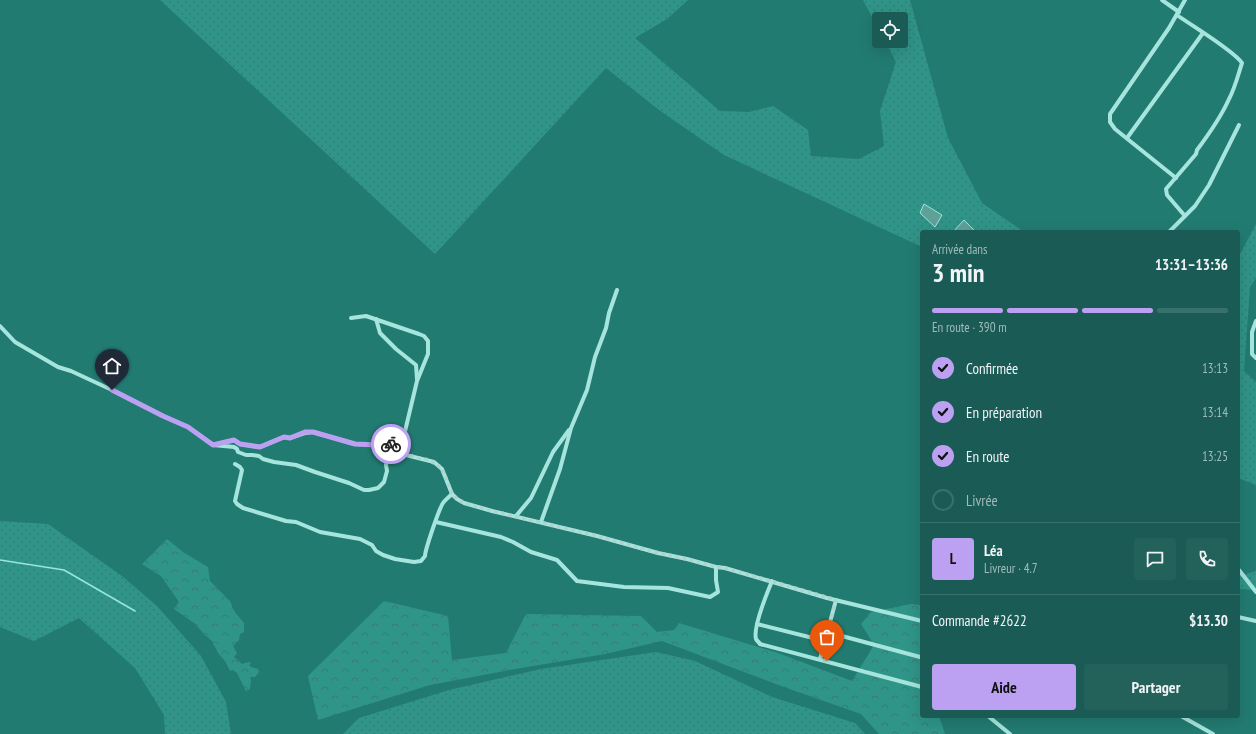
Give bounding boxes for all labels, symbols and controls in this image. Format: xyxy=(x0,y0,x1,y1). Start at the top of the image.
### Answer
map controls xyxy=(872,12,908,48)
button: locate xyxy=(872,12,908,48)
text: Arrivée dans xyxy=(932,241,987,258)
text: 13:31–13:36 xyxy=(1155,255,1228,274)
text: 3 min xyxy=(932,256,985,289)
text: En route · 390 m xyxy=(932,319,1007,336)
pin xyxy=(95,349,129,390)
icon: home xyxy=(101,355,123,377)
icon: check xyxy=(932,357,954,379)
text: Confirmée xyxy=(966,359,1018,378)
text: 13:13 xyxy=(1202,360,1228,377)
icon: check xyxy=(932,401,954,423)
text: En préparation xyxy=(966,403,1042,422)
text: 13:14 xyxy=(1202,404,1228,421)
courier xyxy=(371,424,411,464)
icon: bike xyxy=(380,433,402,455)
icon: check xyxy=(932,445,954,467)
text: En route xyxy=(966,447,1010,466)
text: 13:25 xyxy=(1202,448,1228,465)
text: Livrée xyxy=(966,491,998,510)
button: chat xyxy=(1134,538,1176,580)
button: phone xyxy=(1186,538,1228,580)
text: Léa xyxy=(984,541,1003,560)
text: L xyxy=(950,549,956,568)
text: Livreur · 4.7 xyxy=(984,560,1038,577)
text: Commande #2622 xyxy=(932,611,1027,630)
text: $13.30 xyxy=(1189,611,1228,630)
pin xyxy=(810,620,844,661)
icon: bag xyxy=(816,626,838,648)
button: Aide xyxy=(932,664,1076,710)
button: Partager xyxy=(1084,664,1228,710)

